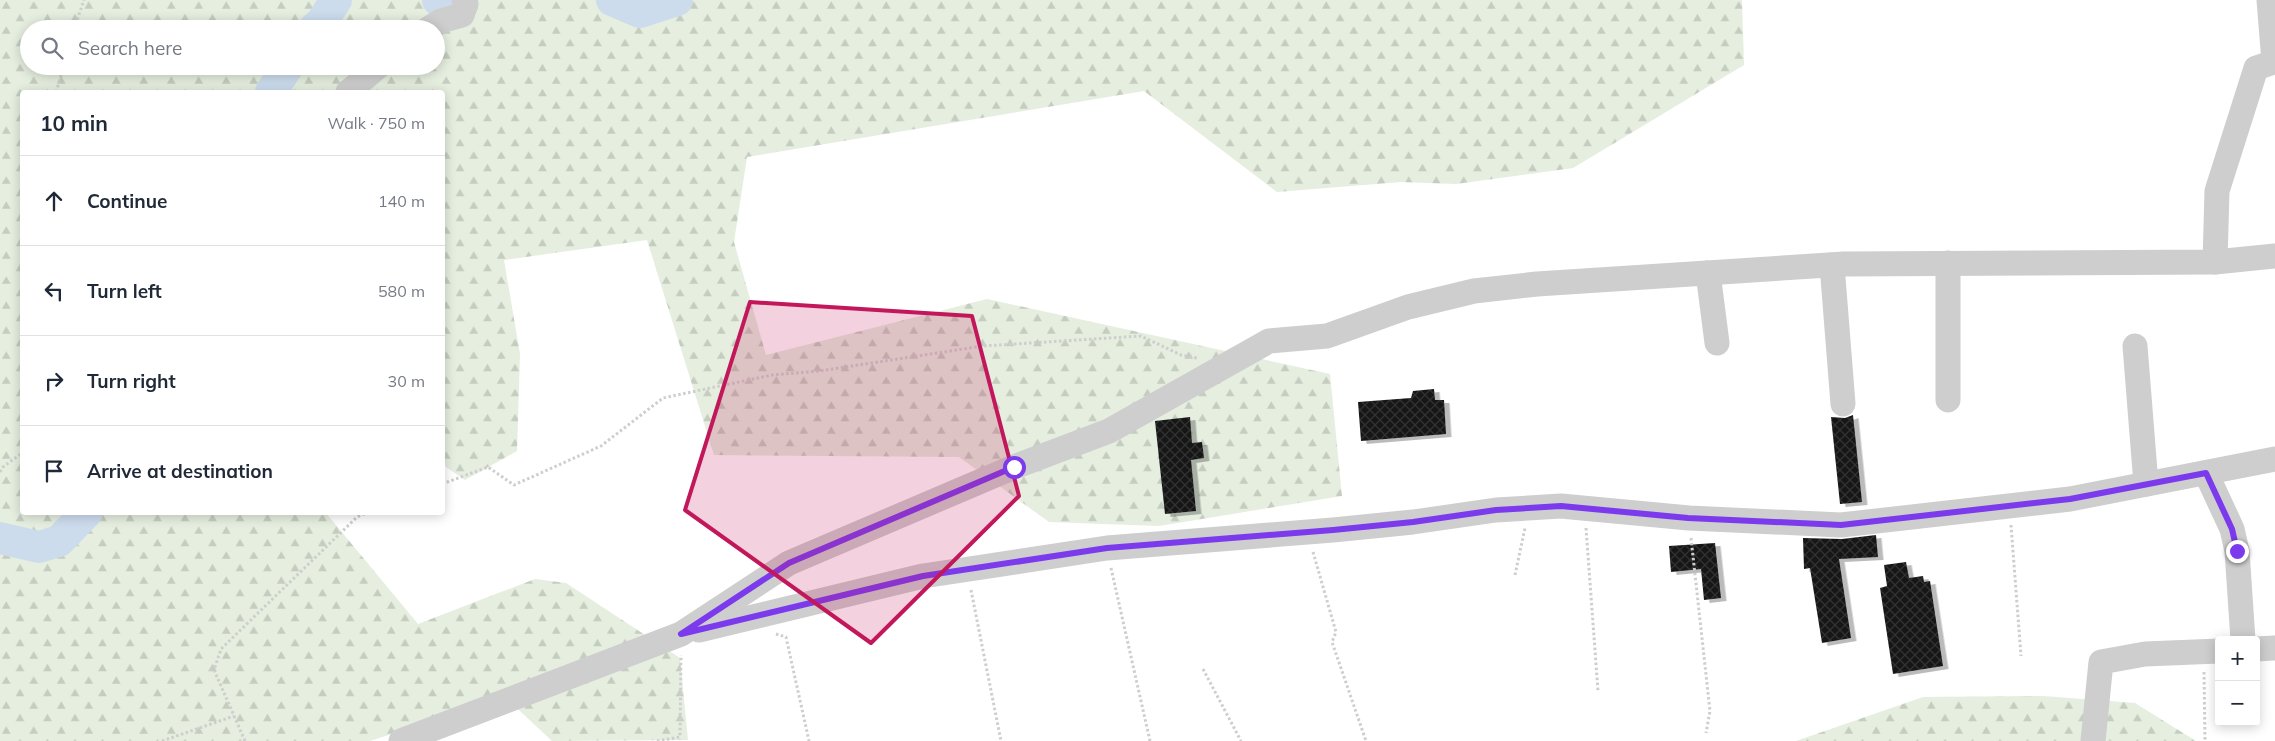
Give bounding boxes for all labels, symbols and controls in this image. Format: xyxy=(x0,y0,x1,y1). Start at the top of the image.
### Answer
search box xyxy=(20,20,445,75)
icon: search xyxy=(38,34,66,62)
text: Search here xyxy=(78,36,182,60)
text: 10 min xyxy=(40,110,108,136)
text: Walk · 750 m xyxy=(327,113,425,133)
icon: ahead xyxy=(40,187,68,215)
text: Continue xyxy=(87,189,167,213)
text: 140 m xyxy=(378,191,425,211)
icon: left xyxy=(40,277,68,305)
text: Turn left xyxy=(87,279,162,303)
text: 580 m xyxy=(378,281,425,301)
icon: right xyxy=(40,367,68,395)
text: Turn right xyxy=(87,369,176,393)
text: 30 m xyxy=(388,371,425,391)
route start xyxy=(1003,456,1026,479)
icon: arrive xyxy=(40,457,68,485)
text: Arrive at destination xyxy=(87,459,273,483)
route end xyxy=(2226,540,2249,563)
map controls xyxy=(2215,636,2260,726)
button: + xyxy=(2215,636,2260,681)
button: − xyxy=(2215,681,2260,726)

